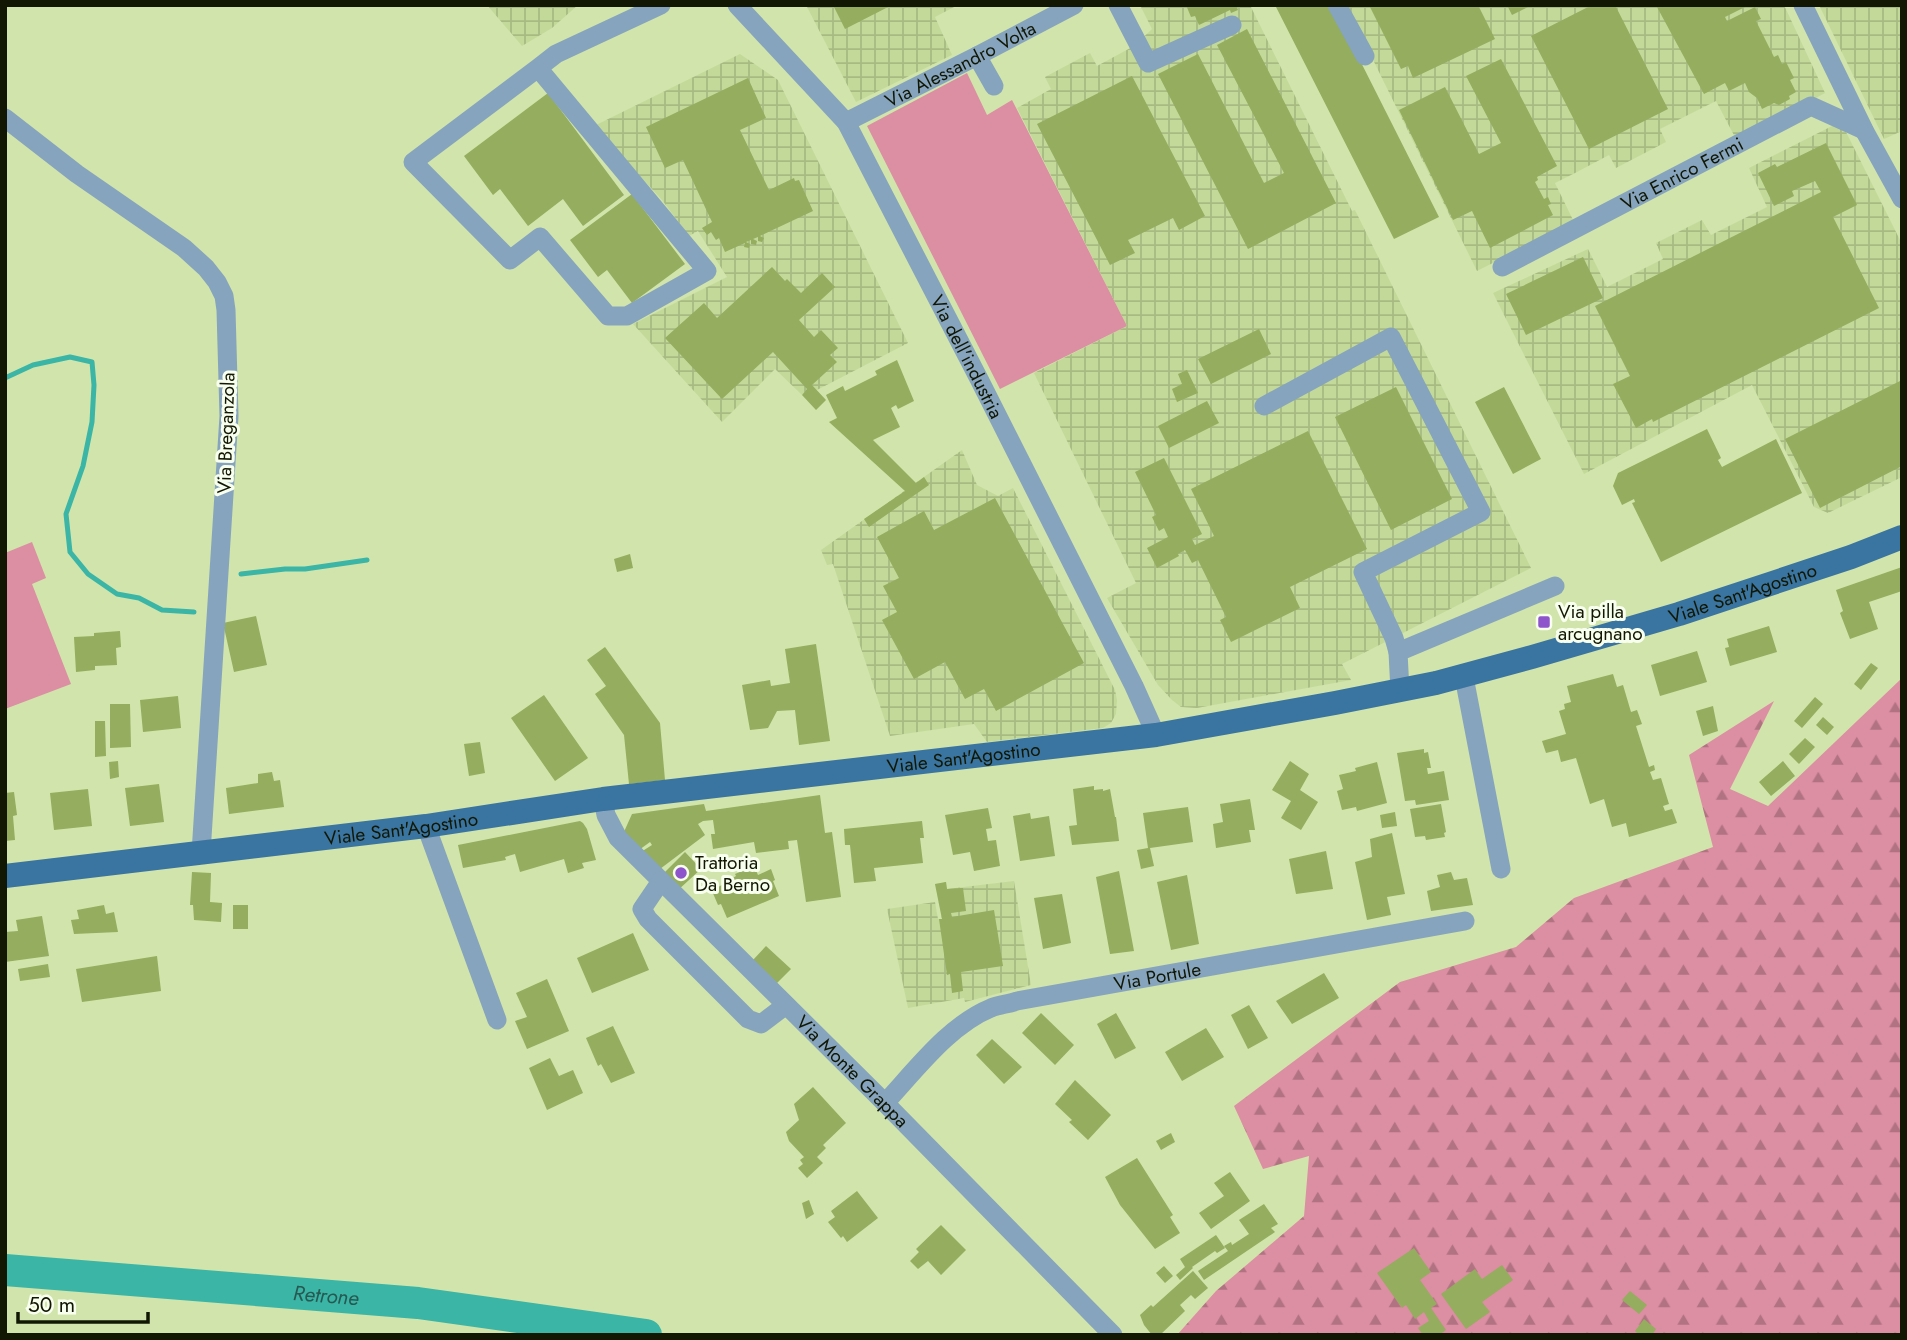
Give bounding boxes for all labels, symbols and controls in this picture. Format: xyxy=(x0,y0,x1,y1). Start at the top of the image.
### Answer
street label: Via Alessandro Volta xyxy=(880,14,1040,114)
street label: Via Enrico Fermi xyxy=(1616,130,1748,216)
street label: Via dell'industria xyxy=(924,290,1010,423)
street label: Via Breganzola xyxy=(210,372,242,494)
street label: Viale Sant'Agostino xyxy=(1665,556,1820,630)
place label: Via pilla arcugnano xyxy=(1558,598,1643,647)
marker: Via pilla arcugnano xyxy=(1536,614,1552,630)
street label: Viale Sant'Agostino xyxy=(885,735,1042,780)
street label: Viale Sant'Agostino xyxy=(323,805,480,851)
place label: Trattoria Da Berno xyxy=(695,849,770,898)
marker: Trattoria Da Berno xyxy=(673,865,689,881)
street label: Via Portule xyxy=(1112,955,1203,997)
street label: Via Monte Grappa xyxy=(790,1009,915,1133)
water label: Retrone xyxy=(292,1278,360,1313)
scale bar xyxy=(18,1280,147,1324)
text: 50 m xyxy=(28,1290,75,1320)

